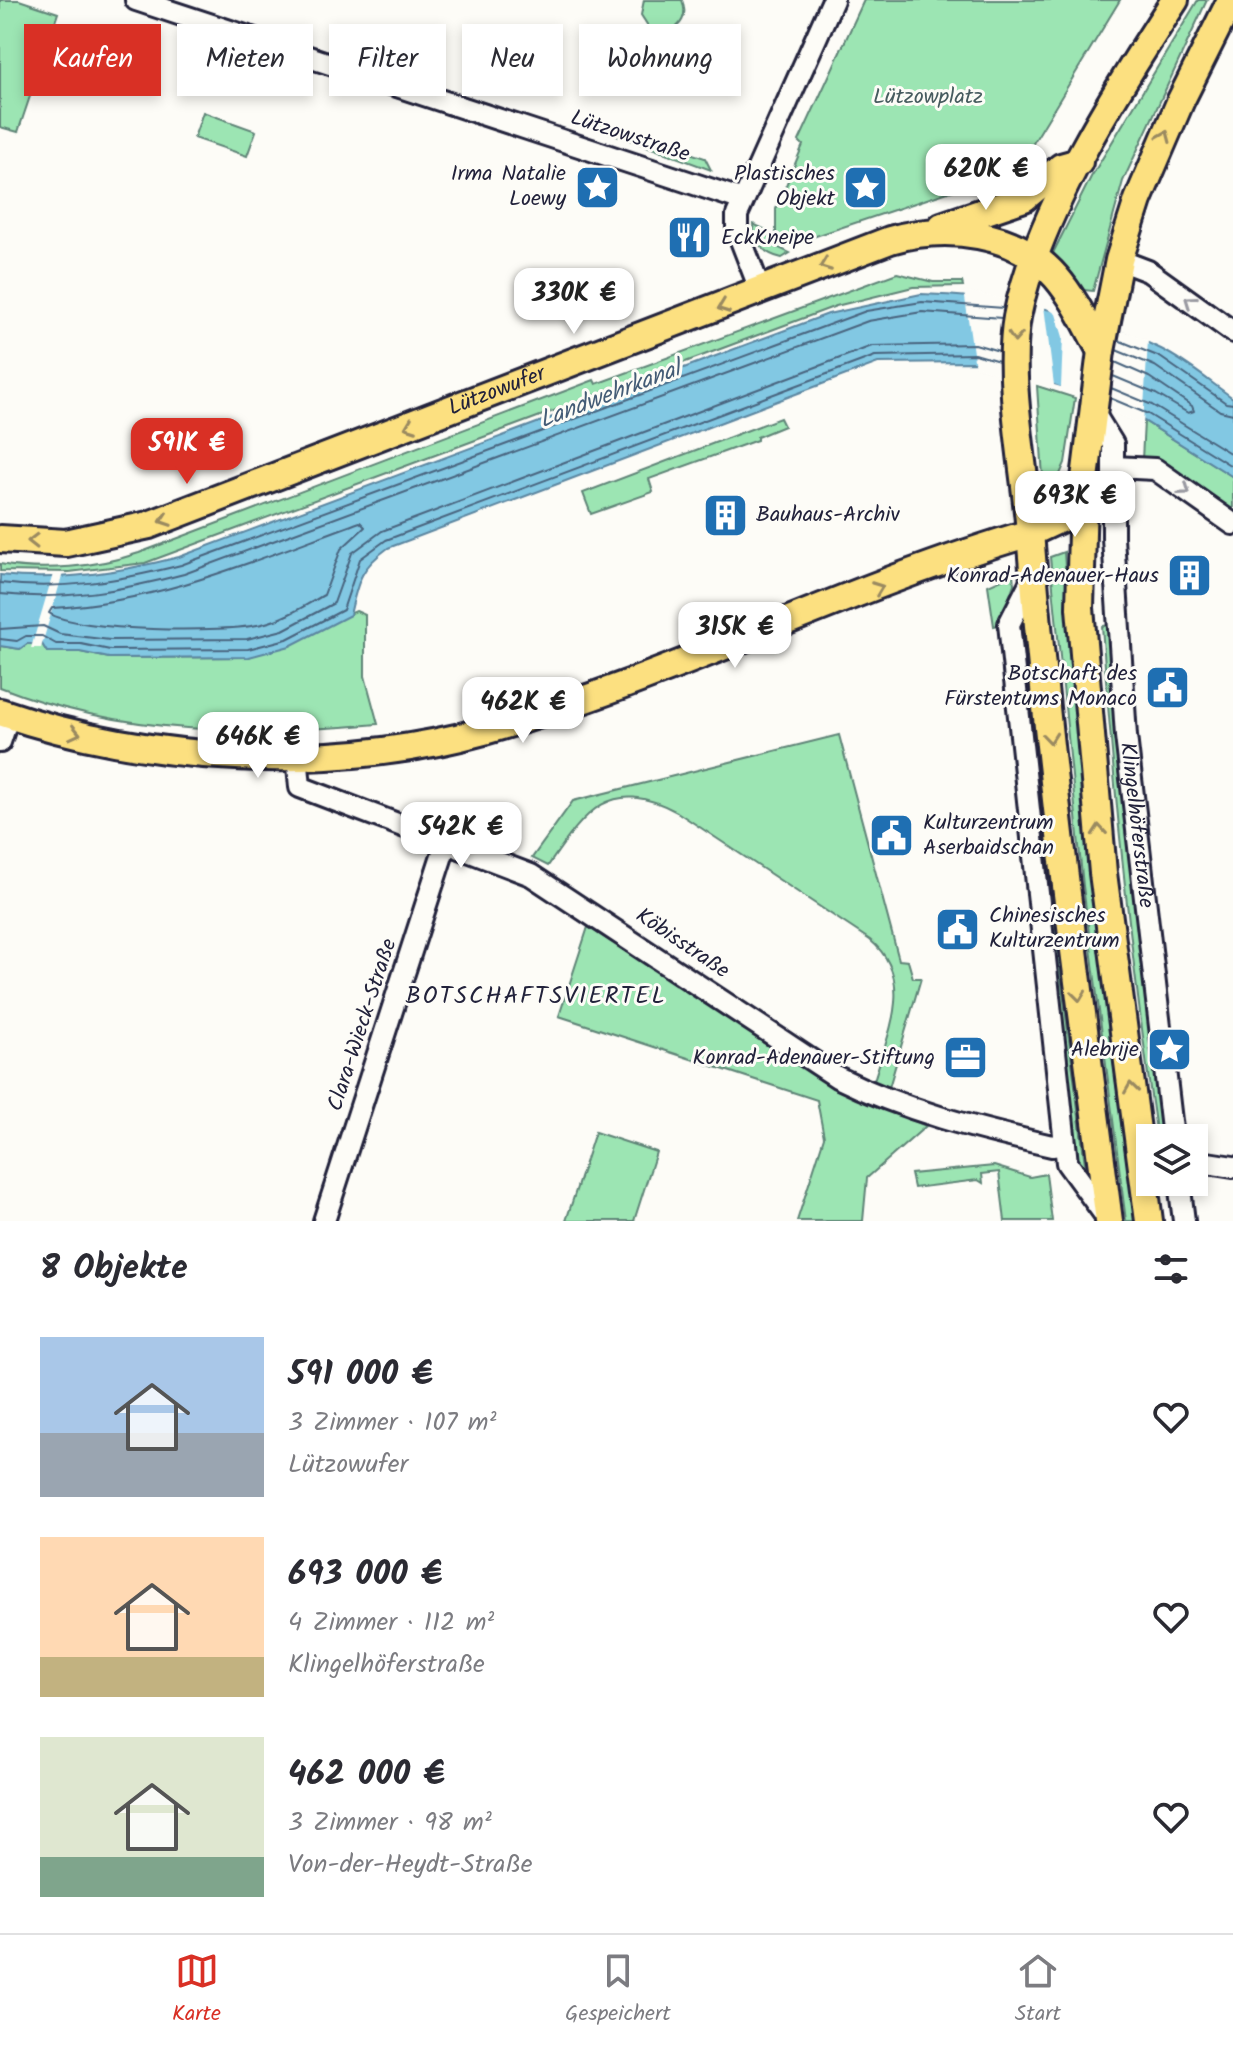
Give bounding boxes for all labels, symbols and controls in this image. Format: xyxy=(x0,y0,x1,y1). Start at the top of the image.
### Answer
chip: Kaufen xyxy=(24,24,161,96)
chip: Mieten xyxy=(177,24,313,96)
chip: Filter xyxy=(329,24,446,96)
chip: Neu xyxy=(462,24,563,96)
chip: Wohnung xyxy=(579,24,741,96)
park label: Lützowplatz xyxy=(873,80,983,115)
street label: Lützowstraße xyxy=(566,101,694,173)
one-way arrow xyxy=(1156,130,1172,144)
pin: 620K € xyxy=(921,144,1051,212)
text: 620K € xyxy=(944,149,1028,191)
place label: Irma Natalie Loewy xyxy=(451,157,567,217)
place label: Plastisches Objekt xyxy=(734,157,836,217)
place icon: Irma Natalie Loewy xyxy=(573,163,621,211)
place icon: Plastisches Objekt xyxy=(842,163,890,211)
restaurant icon: EckKneipe xyxy=(666,214,714,262)
place label: EckKneipe xyxy=(721,221,814,256)
one-way arrow xyxy=(819,255,833,272)
pin: 330K € xyxy=(509,268,639,336)
text: 330K € xyxy=(532,273,616,315)
one-way arrow xyxy=(1185,296,1199,311)
one-way arrow xyxy=(717,297,731,313)
one-way arrow xyxy=(1007,331,1024,344)
water label: Landwehrkanal xyxy=(533,349,691,440)
street label: Lützowufer xyxy=(443,356,552,426)
one-way arrow xyxy=(404,416,418,433)
pin: 591K € xyxy=(122,418,252,486)
text: 591K € xyxy=(149,423,225,465)
pin: 693K € xyxy=(1010,471,1140,539)
text: 693K € xyxy=(1033,476,1117,518)
one-way arrow xyxy=(1177,480,1191,495)
building icon: Bauhaus-Archiv xyxy=(701,491,749,539)
place label: Bauhaus-Archiv xyxy=(756,498,901,533)
one-way arrow xyxy=(158,511,172,527)
one-way arrow xyxy=(26,532,39,550)
building icon: Konrad-Adenauer-Haus xyxy=(1166,552,1214,600)
place label: Konrad-Adenauer-Haus xyxy=(946,559,1160,594)
one-way arrow xyxy=(870,581,884,598)
pin: 315K € xyxy=(670,602,800,670)
text: 315K € xyxy=(696,607,774,649)
place label: Botschaft des Fürstentums Monaco xyxy=(944,657,1138,717)
public building icon: Botschaft des Fürstentums Monaco xyxy=(1144,663,1192,711)
pin: 462K € xyxy=(458,677,588,745)
text: 462K € xyxy=(480,682,566,724)
pin: 646K € xyxy=(193,712,323,780)
text: 646K € xyxy=(216,717,300,759)
one-way arrow xyxy=(67,724,81,741)
one-way arrow xyxy=(1042,732,1059,745)
street label: Klingelhöferstraße xyxy=(1109,740,1163,910)
pin: 542K € xyxy=(396,802,526,870)
place label: Kulturzentrum Aserbaidschan xyxy=(923,806,1054,866)
text: 542K € xyxy=(419,807,503,849)
public building icon: Kulturzentrum Aserbaidschan xyxy=(868,812,916,860)
one-way arrow xyxy=(1091,823,1108,836)
street label: Köbisstraße xyxy=(628,899,736,989)
place label: Chinesisches Kulturzentrum xyxy=(989,899,1120,959)
public building icon: Chinesisches Kulturzentrum xyxy=(934,905,982,953)
street label: Clara-Wieck-Straße xyxy=(319,934,407,1116)
district label: BOTSCHAFTSVIERTEL xyxy=(405,977,667,1016)
one-way arrow xyxy=(1070,990,1087,1003)
place icon: Alebrije xyxy=(1146,1026,1194,1074)
place label: Alebrije xyxy=(1071,1033,1139,1068)
office icon: Konrad-Adenauer-Stiftung xyxy=(942,1034,990,1082)
place label: Konrad-Adenauer-Stiftung xyxy=(692,1041,935,1076)
one-way arrow xyxy=(1122,1081,1139,1094)
map controls xyxy=(1136,1124,1208,1196)
button: layers xyxy=(1136,1124,1208,1196)
text: 8 Objekte xyxy=(40,1242,188,1296)
icon: filters xyxy=(1149,1247,1193,1291)
text: 591 000 € xyxy=(288,1348,433,1402)
icon: home xyxy=(104,1369,200,1465)
icon: heart xyxy=(1149,1395,1193,1439)
text: 3 Zimmer · 107 m² xyxy=(288,1402,497,1444)
text: Lützowufer xyxy=(288,1444,408,1486)
text: 693 000 € xyxy=(288,1548,442,1602)
icon: home xyxy=(104,1569,200,1665)
icon: heart xyxy=(1149,1595,1193,1639)
text: 4 Zimmer · 112 m² xyxy=(288,1602,494,1644)
text: Klingelhöferstraße xyxy=(288,1644,485,1686)
text: 462 000 € xyxy=(288,1748,445,1802)
icon: home xyxy=(104,1769,200,1865)
icon: heart xyxy=(1149,1795,1193,1839)
text: 3 Zimmer · 98 m² xyxy=(288,1802,492,1844)
text: Von-der-Heydt-Straße xyxy=(288,1844,532,1886)
tab: Karte xyxy=(172,1949,221,2032)
tab: Gespeichert xyxy=(565,1949,671,2032)
tab: Start xyxy=(1015,1949,1061,2032)

